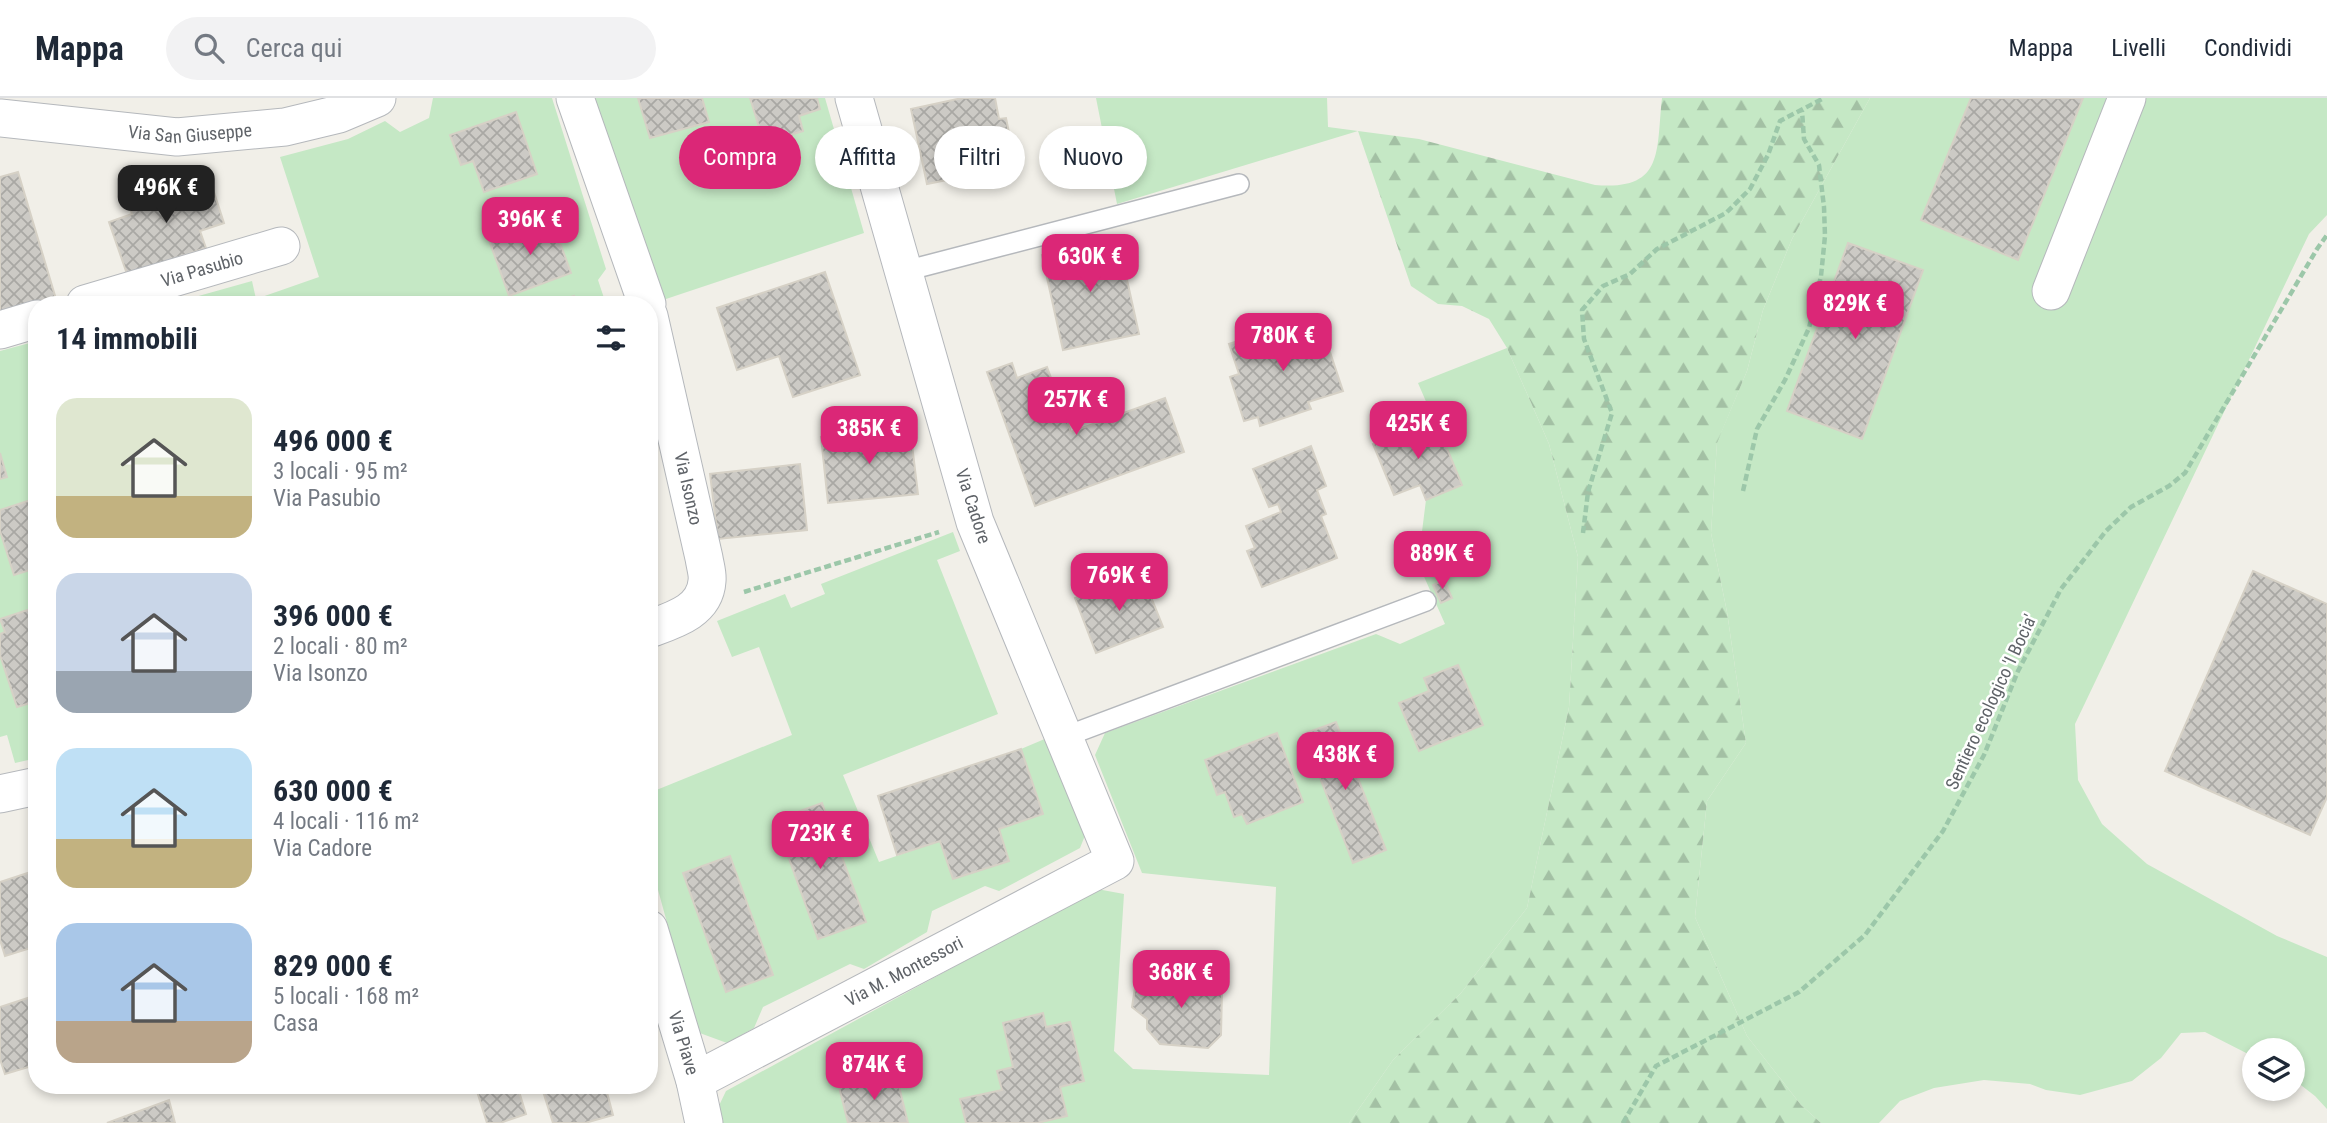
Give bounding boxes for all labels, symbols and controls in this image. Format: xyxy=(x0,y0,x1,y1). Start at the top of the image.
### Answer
search box xyxy=(166,17,656,80)
text: Mappa xyxy=(35,29,124,68)
icon: search xyxy=(190,29,228,67)
text: Cerca qui xyxy=(246,33,342,63)
text: Mappa xyxy=(2009,34,2073,62)
text: Livelli xyxy=(2111,34,2166,62)
text: Condividi xyxy=(2204,34,2292,62)
street label: Via San Giuseppe xyxy=(127,119,253,147)
chip: Compra xyxy=(679,126,801,189)
chip: Affitta xyxy=(815,126,920,189)
chip: Filtri xyxy=(934,126,1025,189)
chip: Nuovo xyxy=(1039,126,1147,189)
pin: 496K € xyxy=(109,166,223,225)
text: 496K € xyxy=(134,174,198,201)
pin: 396K € xyxy=(473,198,587,257)
text: 396K € xyxy=(498,206,562,233)
pin: 630K € xyxy=(1033,234,1147,294)
text: 630K € xyxy=(1058,243,1122,270)
street label: Via Pasubio xyxy=(158,247,245,291)
pin: 829K € xyxy=(1798,282,1912,341)
text: 829K € xyxy=(1823,290,1887,317)
pin: 780K € xyxy=(1226,314,1340,373)
icon: filters xyxy=(592,319,630,357)
text: 14 immobili xyxy=(56,321,198,356)
text: 780K € xyxy=(1251,322,1315,349)
pin: 257K € xyxy=(1019,378,1133,437)
text: 257K € xyxy=(1044,386,1108,413)
pin: 425K € xyxy=(1361,402,1475,461)
pin: 385K € xyxy=(812,406,926,466)
text: 425K € xyxy=(1386,410,1450,437)
text: 385K € xyxy=(837,415,901,442)
text: 496 000 € xyxy=(273,423,393,458)
icon: home xyxy=(112,426,196,510)
street label: Via Isonzo xyxy=(670,450,707,527)
text: 3 locali · 95 m² xyxy=(273,458,408,485)
street label: Via Cadore xyxy=(952,466,995,546)
text: Via Pasubio xyxy=(273,485,381,512)
pin: 889K € xyxy=(1385,532,1499,591)
text: 889K € xyxy=(1410,540,1474,567)
pin: 769K € xyxy=(1062,554,1176,613)
text: 769K € xyxy=(1087,562,1151,589)
text: 396 000 € xyxy=(273,598,393,633)
icon: home xyxy=(112,601,196,685)
street label: Sentiero ecologico 'I Bocia' xyxy=(1941,611,2040,793)
text: 2 locali · 80 m² xyxy=(273,633,408,660)
text: Via Isonzo xyxy=(273,660,368,687)
pin: 438K € xyxy=(1288,732,1402,792)
text: 438K € xyxy=(1313,741,1377,768)
text: 630 000 € xyxy=(273,773,393,808)
icon: home xyxy=(112,776,196,860)
text: 4 locali · 116 m² xyxy=(273,808,419,835)
pin: 723K € xyxy=(763,812,877,871)
text: 723K € xyxy=(788,820,852,847)
text: Via Cadore xyxy=(273,835,372,862)
street label: Via M. Montessori xyxy=(841,932,966,1010)
text: 829 000 € xyxy=(273,948,393,983)
pin: 368K € xyxy=(1124,950,1238,1010)
icon: home xyxy=(112,951,196,1035)
text: 368K € xyxy=(1149,959,1213,986)
text: 5 locali · 168 m² xyxy=(273,983,419,1010)
street label: Via Piave xyxy=(664,1008,704,1077)
text: Casa xyxy=(273,1010,319,1037)
map controls xyxy=(2242,1038,2305,1101)
button: layers xyxy=(2242,1038,2305,1101)
pin: 874K € xyxy=(817,1042,931,1102)
text: 874K € xyxy=(842,1051,906,1078)

